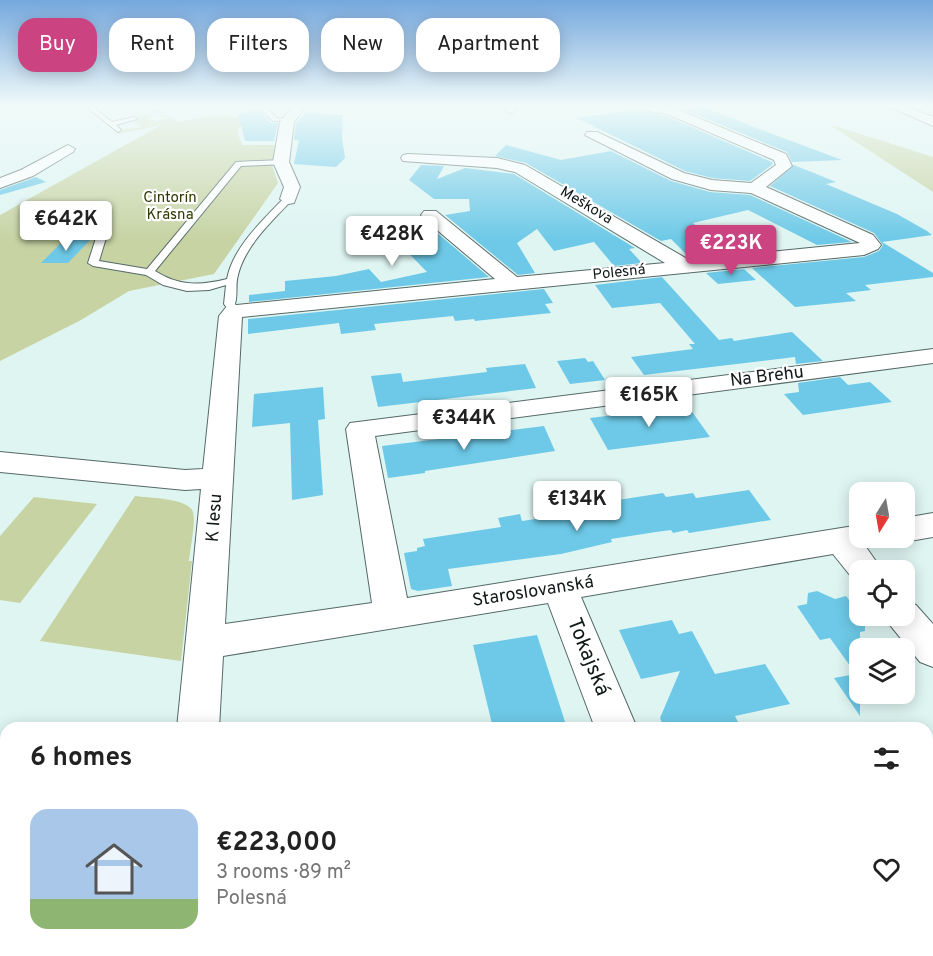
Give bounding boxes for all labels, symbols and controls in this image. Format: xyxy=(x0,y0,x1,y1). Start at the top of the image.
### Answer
chip: Buy xyxy=(18,18,97,72)
chip: Rent xyxy=(109,18,195,72)
chip: Filters xyxy=(207,18,309,72)
chip: New xyxy=(321,18,404,72)
chip: Apartment xyxy=(416,18,560,72)
street label: Meškova xyxy=(556,183,616,229)
park label: Cintorín Krásna xyxy=(143,189,197,225)
pin: €642K xyxy=(24,201,108,252)
text: €642K xyxy=(34,207,98,233)
pin: €428K xyxy=(350,216,434,267)
text: €428K xyxy=(360,222,424,248)
pin: €223K xyxy=(689,225,773,276)
text: €223K xyxy=(699,231,763,257)
street label: Polesná xyxy=(592,261,646,285)
street label: Na Brehu xyxy=(729,361,805,393)
pin: €165K xyxy=(607,377,691,428)
text: €165K xyxy=(619,383,679,409)
pin: €344K xyxy=(422,400,506,451)
text: €344K xyxy=(432,406,496,432)
pin: €134K xyxy=(535,481,619,532)
north arrow xyxy=(849,482,915,548)
map controls xyxy=(849,482,915,704)
text: €134K xyxy=(547,487,607,513)
street label: K lesu xyxy=(202,493,228,543)
button: locate xyxy=(849,560,915,626)
street label: Staroslovanská xyxy=(471,571,595,613)
street label: Tokajská xyxy=(560,614,616,700)
button: layers xyxy=(849,638,915,704)
text: 6 homes xyxy=(30,742,132,775)
icon: filters xyxy=(870,742,903,775)
text: €223,000 xyxy=(216,827,337,860)
icon: home xyxy=(78,833,150,905)
icon: heart xyxy=(870,853,903,886)
text: 3 rooms · 89 m² xyxy=(216,860,351,886)
text: Polesná xyxy=(216,886,287,912)

